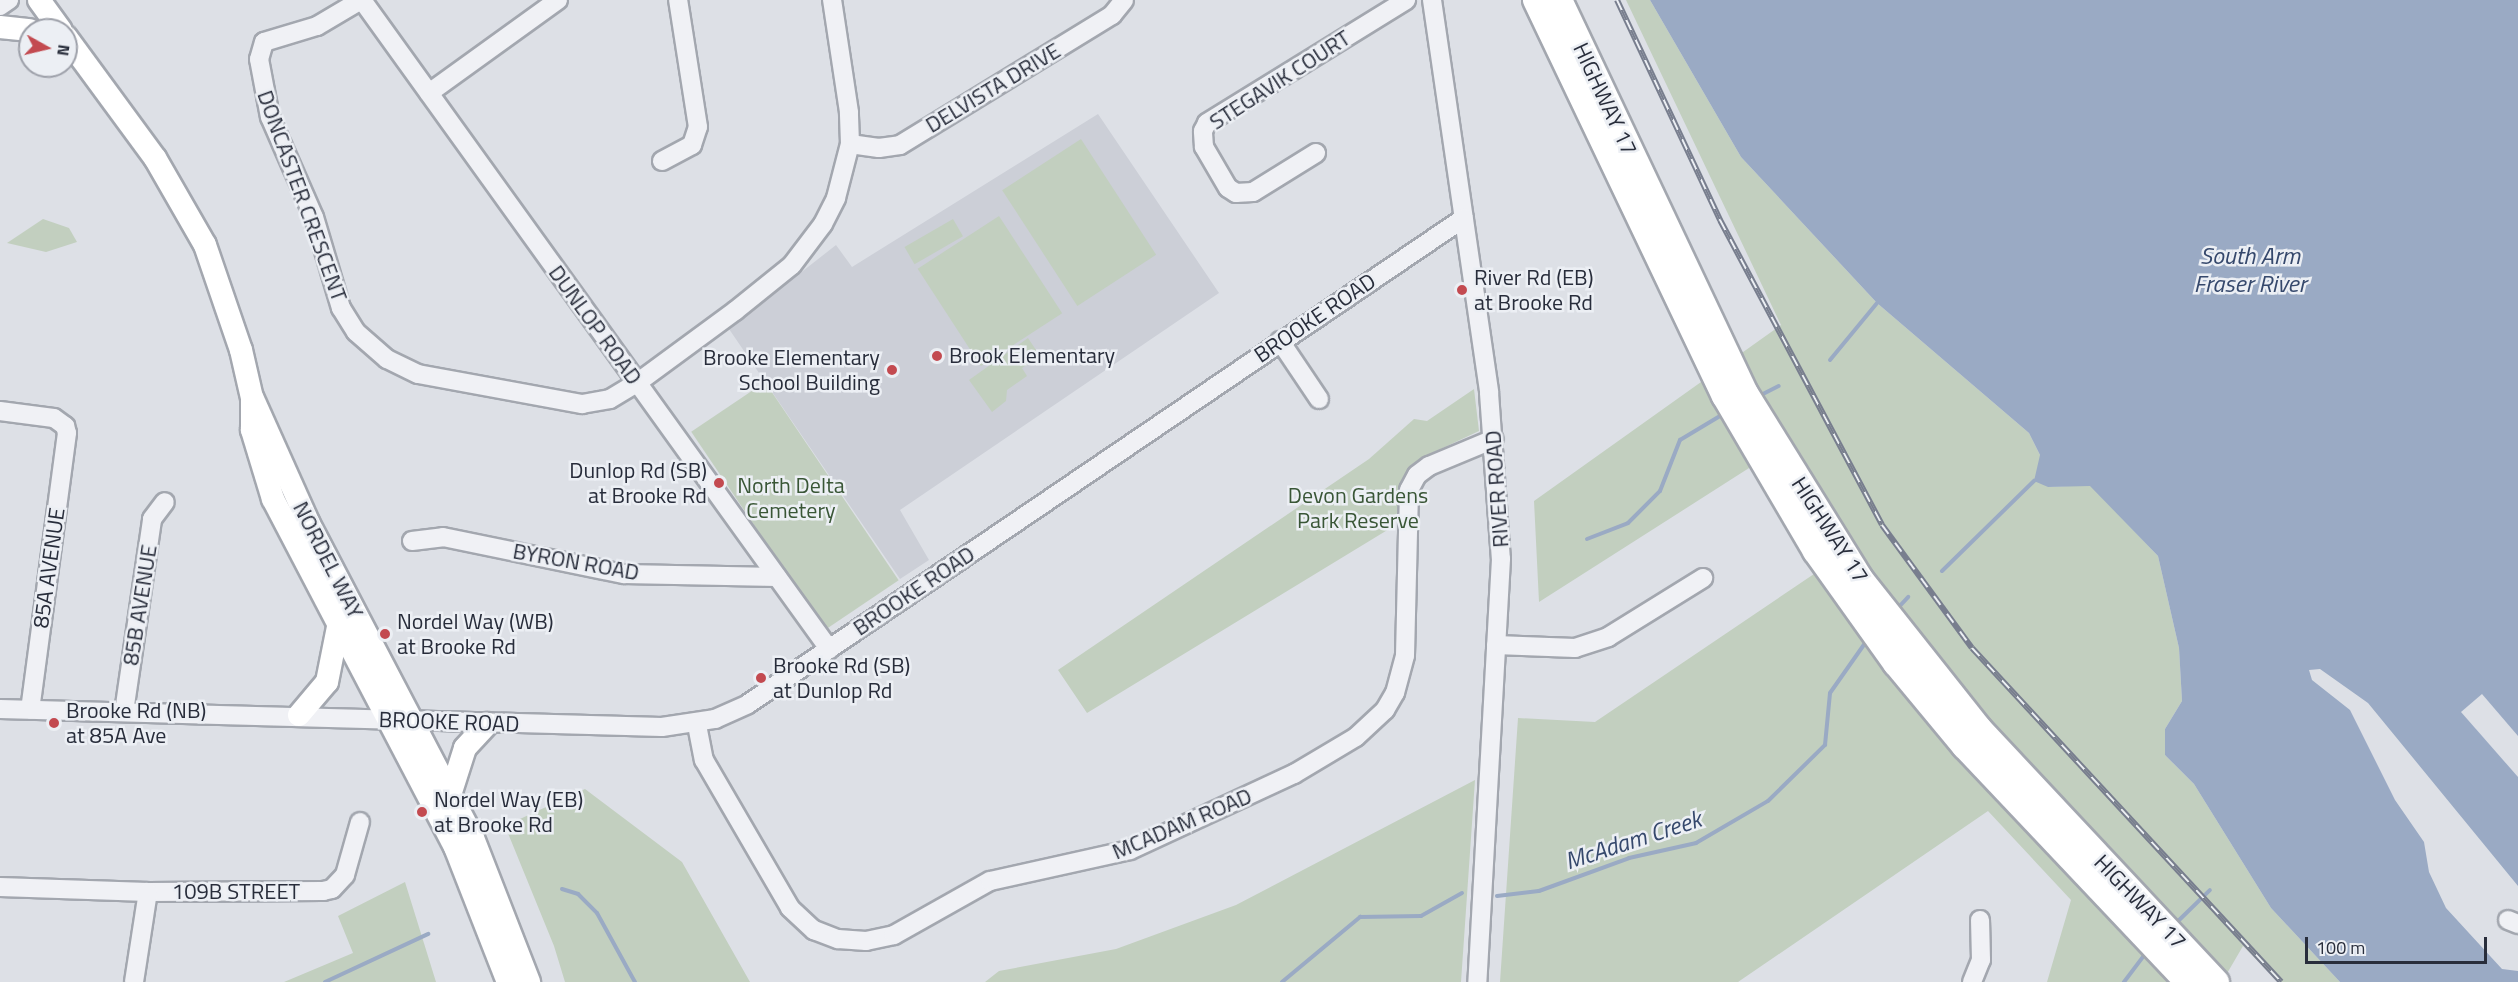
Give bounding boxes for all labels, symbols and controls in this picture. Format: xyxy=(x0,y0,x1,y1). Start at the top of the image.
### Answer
north arrow xyxy=(18,18,78,78)
street label: STEGAVIK COURT xyxy=(1205,25,1355,135)
street label: DELVISTA DRIVE xyxy=(921,37,1065,139)
street label: HIGHWAY 17 xyxy=(1567,39,1643,159)
text: N xyxy=(51,43,76,57)
street label: DONCASTER CRESCENT xyxy=(252,87,352,305)
water label: South Arm Fraser River xyxy=(2194,242,2306,298)
street label: DUNLOP ROAD xyxy=(543,260,647,390)
place label: River Rd (EB) at Brooke Rd xyxy=(1474,264,1593,316)
street label: BROOKE ROAD xyxy=(1249,268,1381,368)
marker: River Rd (EB) at Brooke Rd xyxy=(1455,283,1469,297)
place label: Brook Elementary xyxy=(949,343,1115,369)
place label: Brooke Elementary School Building xyxy=(703,344,880,396)
marker: Brook Elementary xyxy=(930,349,944,363)
marker: Brooke Elementary School Building xyxy=(885,363,899,377)
street label: RIVER ROAD xyxy=(1480,430,1514,548)
place label: Dunlop Rd (SB) at Brooke Rd xyxy=(569,457,707,508)
park label: North Delta Cemetery xyxy=(737,472,845,524)
street label: HIGHWAY 17 xyxy=(1786,472,1874,588)
marker: Dunlop Rd (SB) at Brooke Rd xyxy=(712,476,726,490)
park label: Devon Gardens Park Reserve xyxy=(1288,482,1428,534)
street label: NORDEL WAY xyxy=(287,497,369,623)
street label: 85A AVENUE xyxy=(27,506,71,630)
street label: BYRON ROAD xyxy=(511,538,641,586)
street label: BROOKE ROAD xyxy=(848,541,980,641)
street label: 85B AVENUE xyxy=(117,543,163,667)
place label: Nordel Way (WB) at Brooke Rd xyxy=(397,608,554,660)
marker: Nordel Way (WB) at Brooke Rd xyxy=(378,627,392,641)
place label: Brooke Rd (SB) at Dunlop Rd xyxy=(773,652,910,704)
marker: Brooke Rd (SB) at Dunlop Rd xyxy=(754,671,768,685)
place label: Brooke Rd (NB) at 85A Ave xyxy=(66,697,206,748)
street label: BROOKE ROAD xyxy=(378,706,520,738)
marker: Brooke Rd (NB) at 85A Ave xyxy=(47,716,61,730)
street label: MCADAM ROAD xyxy=(1108,783,1256,865)
place label: Nordel Way (EB) at Brooke Rd xyxy=(434,786,583,837)
water label: McAdam Creek xyxy=(1561,804,1705,876)
marker: Nordel Way (EB) at Brooke Rd xyxy=(415,805,429,819)
street label: HIGHWAY 17 xyxy=(2088,849,2192,955)
street label: 109B STREET xyxy=(172,879,300,905)
scale bar xyxy=(2308,925,2490,963)
text: 100 m xyxy=(2316,934,2365,961)

